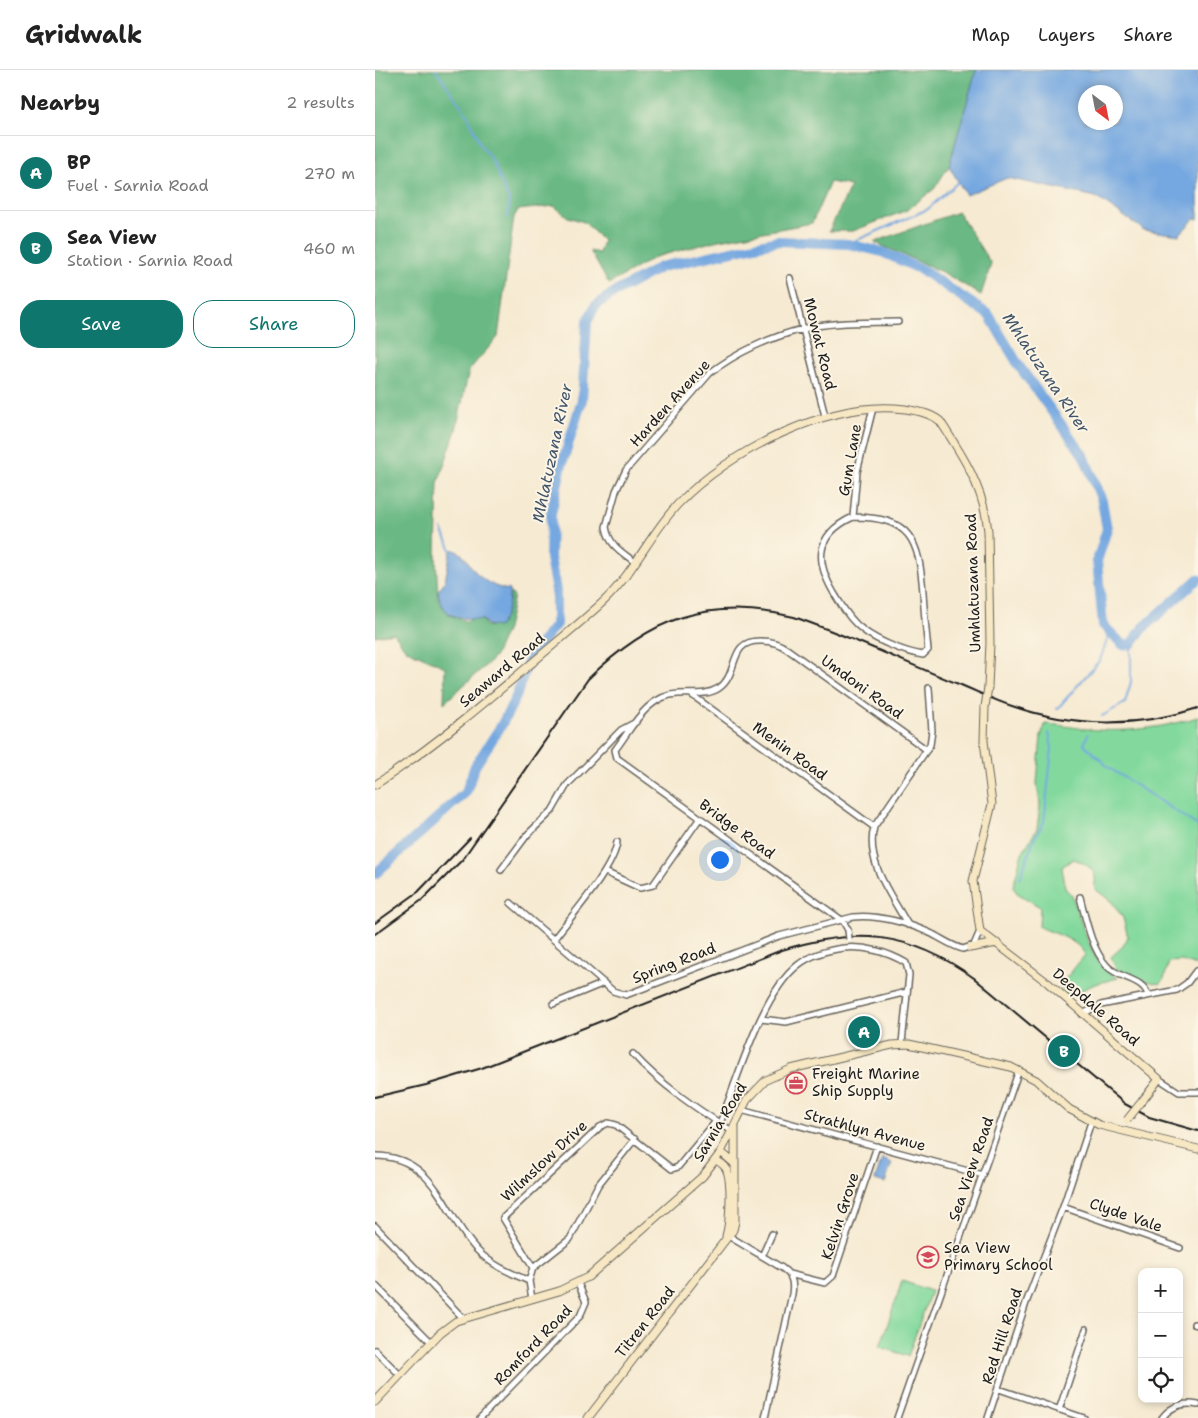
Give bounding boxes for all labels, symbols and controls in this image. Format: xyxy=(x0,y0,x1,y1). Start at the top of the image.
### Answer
text: Gridwalk xyxy=(25,19,142,51)
text: Map xyxy=(972,23,1010,47)
text: Layers xyxy=(1038,23,1095,47)
text: Share xyxy=(1123,23,1173,47)
north arrow xyxy=(1078,85,1123,130)
text: Nearby xyxy=(20,89,100,117)
text: 2 results xyxy=(286,92,355,113)
text: BP xyxy=(67,150,91,175)
text: A xyxy=(30,163,42,184)
text: 270 m xyxy=(304,163,355,184)
text: Fuel · Sarnia Road xyxy=(67,175,209,196)
text: Sea View xyxy=(67,225,156,250)
text: B xyxy=(31,238,41,259)
text: 460 m xyxy=(303,238,355,259)
text: Station · Sarnia Road xyxy=(67,250,233,271)
street label: Mowat Road xyxy=(799,296,841,393)
button: Save xyxy=(20,300,183,348)
button: Share xyxy=(193,300,355,348)
water label: Mhlatuzana River xyxy=(998,309,1094,438)
street label: Harden Avenue xyxy=(625,355,715,451)
water label: Mhlatuzana River xyxy=(527,381,577,524)
street label: Gum Lane xyxy=(834,422,866,498)
street label: Umhlatuzana Road xyxy=(961,512,985,653)
street label: Seaward Road xyxy=(455,628,549,712)
street label: Umdoni Road xyxy=(817,650,908,724)
street label: Menin Road xyxy=(749,717,832,785)
street label: Bridge Road xyxy=(695,795,779,864)
your location xyxy=(707,847,733,873)
street label: Spring Road xyxy=(629,938,719,988)
street label: Deepdale Road xyxy=(1048,964,1144,1051)
pin: A xyxy=(848,1013,880,1051)
pin: B xyxy=(1048,1032,1080,1070)
place label: Freight Marine Ship Supply xyxy=(812,1064,920,1101)
office icon: Freight Marine Ship Supply xyxy=(784,1071,808,1095)
street label: Sarnia Road xyxy=(689,1078,752,1165)
street label: Strathlyn Avenue xyxy=(802,1104,928,1156)
street label: Sea View Road xyxy=(944,1114,998,1224)
street label: Wilmslow Drive xyxy=(496,1116,592,1206)
street label: Kelvin Grove xyxy=(816,1170,864,1262)
street label: Clyde Vale xyxy=(1087,1193,1165,1237)
place label: Sea View Primary School xyxy=(944,1238,1053,1275)
school or university icon: Sea View Primary School xyxy=(916,1245,940,1269)
map controls xyxy=(1138,1268,1183,1403)
button: + xyxy=(1138,1268,1183,1313)
street label: Titren Road xyxy=(611,1282,680,1362)
street label: Red Hill Road xyxy=(977,1285,1027,1386)
street label: Romford Road xyxy=(490,1300,577,1390)
button: − xyxy=(1138,1313,1183,1358)
button: locate xyxy=(1138,1358,1183,1403)

